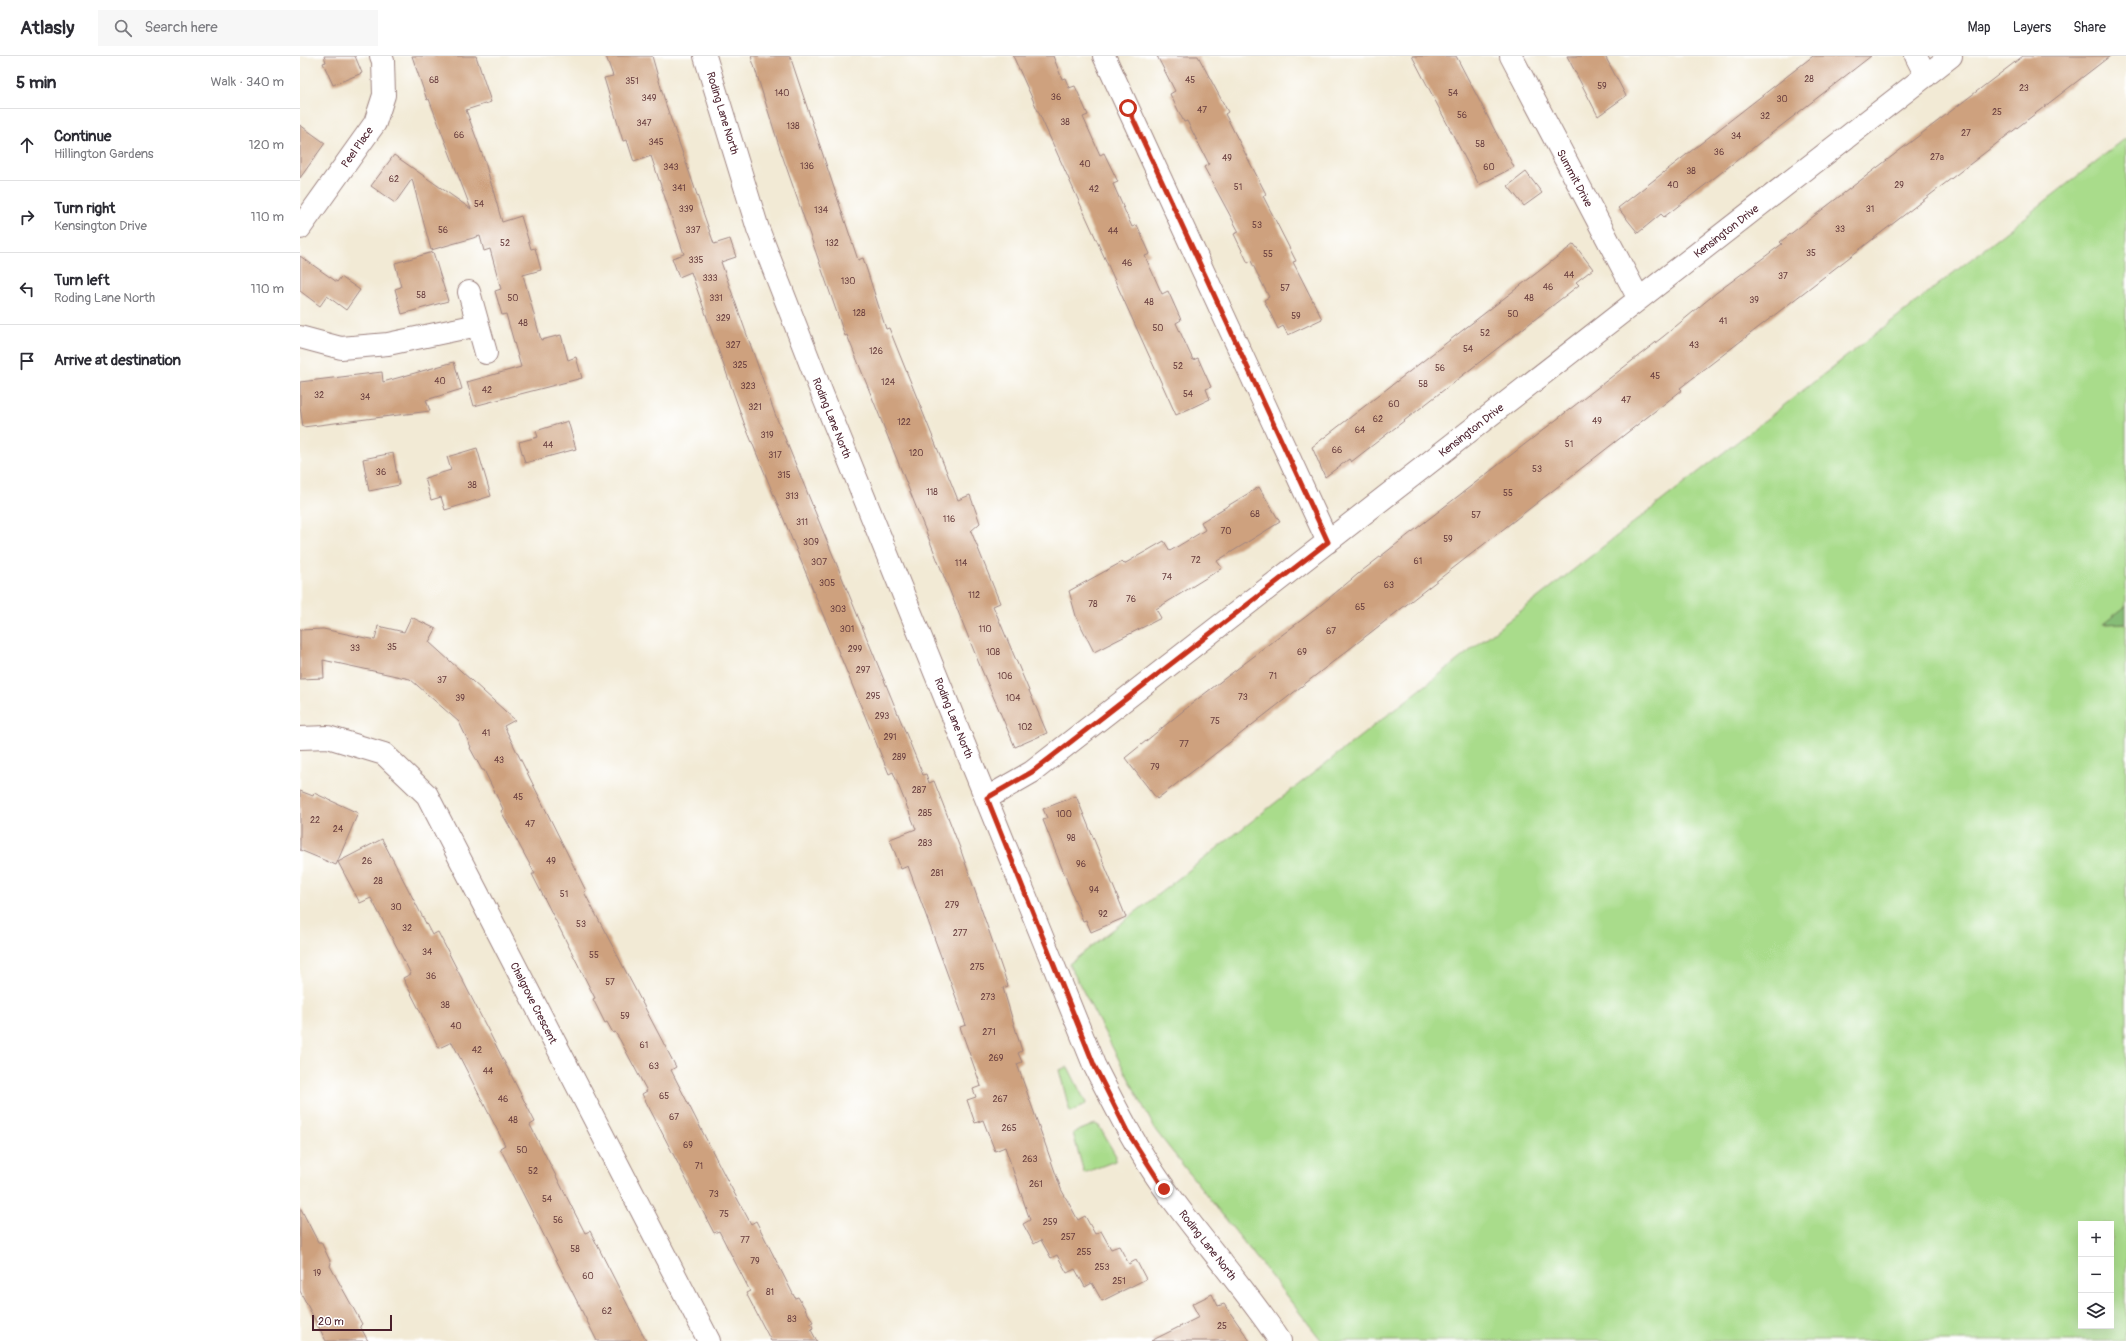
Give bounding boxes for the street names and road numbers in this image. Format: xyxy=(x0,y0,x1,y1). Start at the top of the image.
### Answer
street label: Roding Lane North xyxy=(704,70,741,156)
street label: Peel Place xyxy=(339,124,376,170)
street label: Summit Drive xyxy=(1554,147,1595,210)
street label: Kensington Drive xyxy=(1691,202,1762,261)
street label: Roding Lane North xyxy=(809,376,854,460)
street label: Kensington Drive xyxy=(1436,401,1507,460)
street label: Roding Lane North xyxy=(931,676,976,760)
street label: Chalgrove Crescent xyxy=(507,960,560,1047)
street label: Roding Lane North xyxy=(1176,1208,1239,1283)

